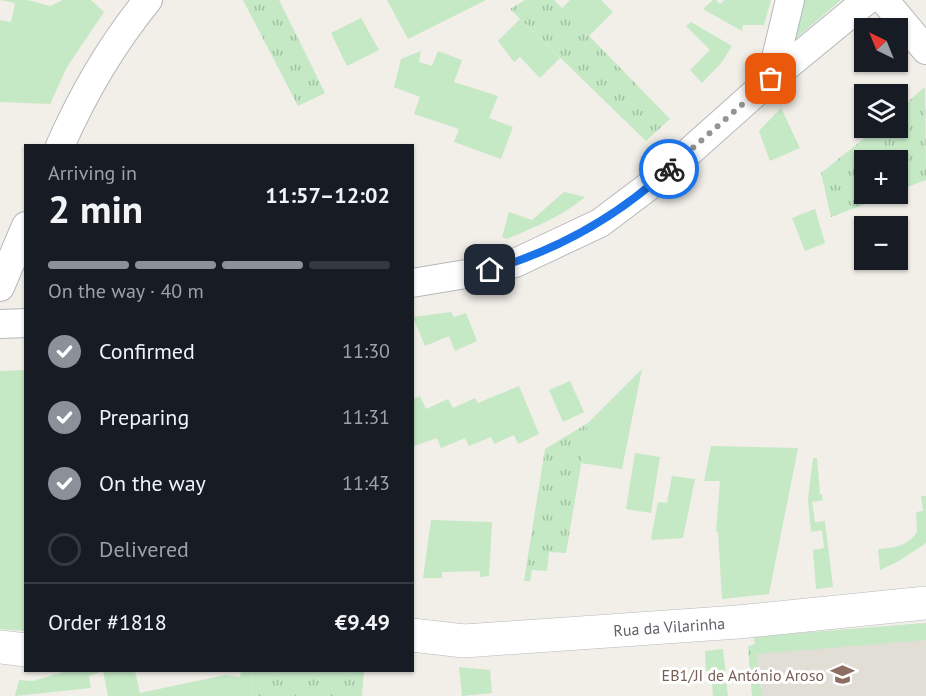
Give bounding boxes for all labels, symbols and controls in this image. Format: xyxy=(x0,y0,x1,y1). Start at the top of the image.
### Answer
north arrow xyxy=(854,18,908,72)
map controls xyxy=(854,18,908,270)
pin xyxy=(745,53,796,104)
icon: bag xyxy=(754,62,787,95)
button: layers xyxy=(854,84,908,138)
courier xyxy=(639,139,699,199)
button: + xyxy=(854,150,908,204)
icon: bike xyxy=(653,153,686,186)
text: Arriving in xyxy=(48,160,137,186)
text: 11:57–12:02 xyxy=(265,181,390,209)
text: 2 min xyxy=(48,183,143,234)
button: − xyxy=(854,216,908,270)
pin xyxy=(464,244,515,295)
icon: home xyxy=(473,253,506,286)
text: On the way · 40 m xyxy=(48,278,204,304)
icon: check xyxy=(48,335,81,368)
text: Confirmed xyxy=(99,337,195,365)
text: 11:30 xyxy=(342,338,390,364)
icon: check xyxy=(48,401,81,434)
text: Preparing xyxy=(99,403,189,431)
text: 11:31 xyxy=(342,404,390,430)
icon: check xyxy=(48,467,81,500)
text: On the way xyxy=(99,469,206,497)
text: 11:43 xyxy=(342,470,390,496)
text: Delivered xyxy=(99,535,189,563)
text: Order #1818 xyxy=(48,608,167,636)
text: €9.49 xyxy=(335,608,390,636)
street label: Rua da Vilarinha xyxy=(613,613,726,641)
school or university icon: EB1/JI de António Aroso xyxy=(829,662,855,688)
place label: EB1/JI de António Aroso xyxy=(662,665,824,685)

